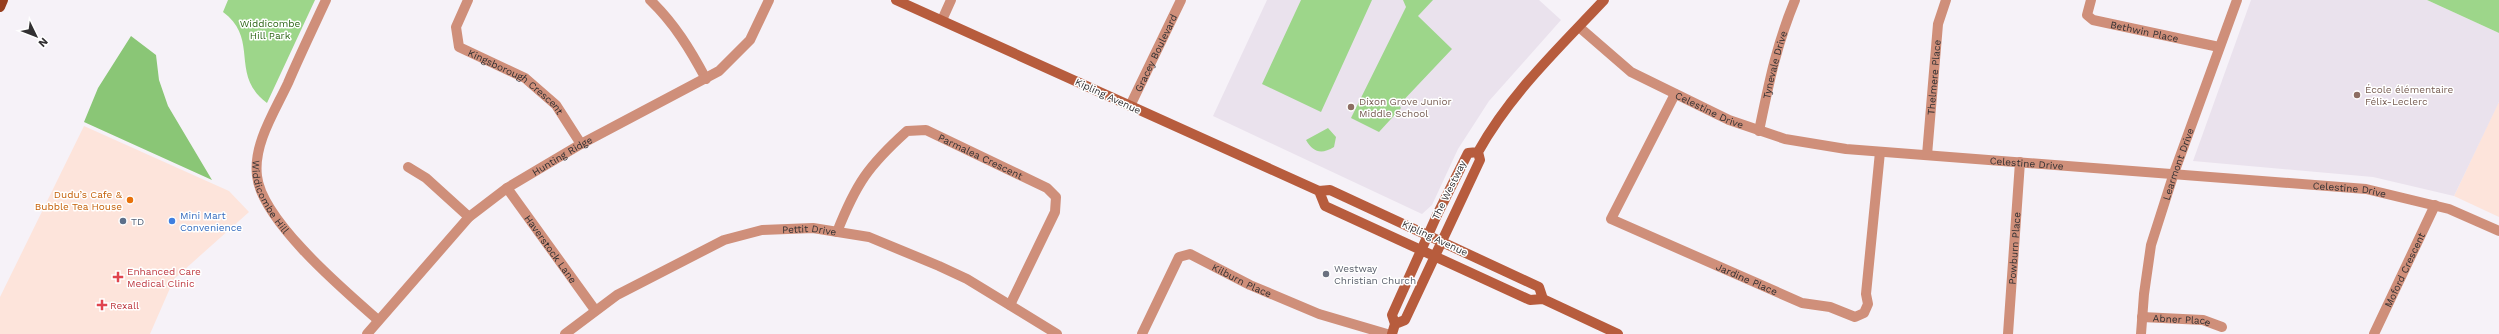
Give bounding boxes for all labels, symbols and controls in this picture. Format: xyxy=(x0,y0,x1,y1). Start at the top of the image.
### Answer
street label: Gracey Boulevard xyxy=(1132,12,1179,93)
north arrow xyxy=(16,16,56,56)
park label: Widdicombe Hill Park xyxy=(240,18,301,41)
street label: Bethwin Place xyxy=(2109,18,2180,44)
street label: Tynevale Drive xyxy=(1760,29,1789,100)
text: N xyxy=(35,35,50,50)
street label: Thelmere Place xyxy=(1925,39,1942,115)
street label: Kingsborough Crescent xyxy=(466,47,566,117)
street label: Kipling Avenue xyxy=(1073,76,1143,116)
place label: École élémentaire Félix-Leclerc xyxy=(2365,84,2453,107)
street label: Celestine Drive xyxy=(1674,89,1745,130)
marker: École élémentaire Félix-Leclerc xyxy=(2352,90,2362,100)
place label: Dixon Grove Junior Middle School xyxy=(1359,96,1452,119)
marker: Dixon Grove Junior Middle School xyxy=(1346,102,1356,112)
street label: Learmont Drive xyxy=(2160,126,2196,201)
street label: Parmalea Crescent xyxy=(937,131,1025,181)
street label: Hunting Ridge xyxy=(530,133,594,177)
street label: Celestine Drive xyxy=(1989,155,2064,171)
street label: The Westway xyxy=(1430,158,1468,221)
street label: Widdicombe Hill xyxy=(251,160,292,235)
street label: Celestine Drive xyxy=(2312,179,2388,199)
place label: Dudu’s Cafe & Bubble Tea House xyxy=(35,189,123,212)
marker: Dudu’s Cafe & Bubble Tea House xyxy=(125,195,135,205)
place label: Mini Mart Convenience xyxy=(180,210,242,233)
street label: Powburn Place xyxy=(2006,211,2022,285)
street label: Haverstock Lane xyxy=(523,213,579,285)
marker: TD xyxy=(118,216,128,226)
place label: TD xyxy=(131,216,144,227)
marker: Mini Mart Convenience xyxy=(167,216,177,226)
street label: Kipling Avenue xyxy=(1400,218,1470,258)
street label: Pettit Drive xyxy=(782,222,837,237)
street label: Moford Crescent xyxy=(2382,230,2427,309)
street label: Kilburn Place xyxy=(1210,261,1274,299)
street label: Jardine Place xyxy=(1715,261,1779,297)
place label: Westway Christian Church xyxy=(1334,263,1416,286)
place label: Enhanced Care Medical Clinic xyxy=(127,266,201,289)
marker: Westway Christian Church xyxy=(1321,269,1331,279)
marker: Enhanced Care Medical Clinic xyxy=(112,271,124,283)
marker: Rexall xyxy=(97,300,107,310)
place label: Rexall xyxy=(110,300,139,311)
street label: Abner Place xyxy=(2153,312,2213,328)

